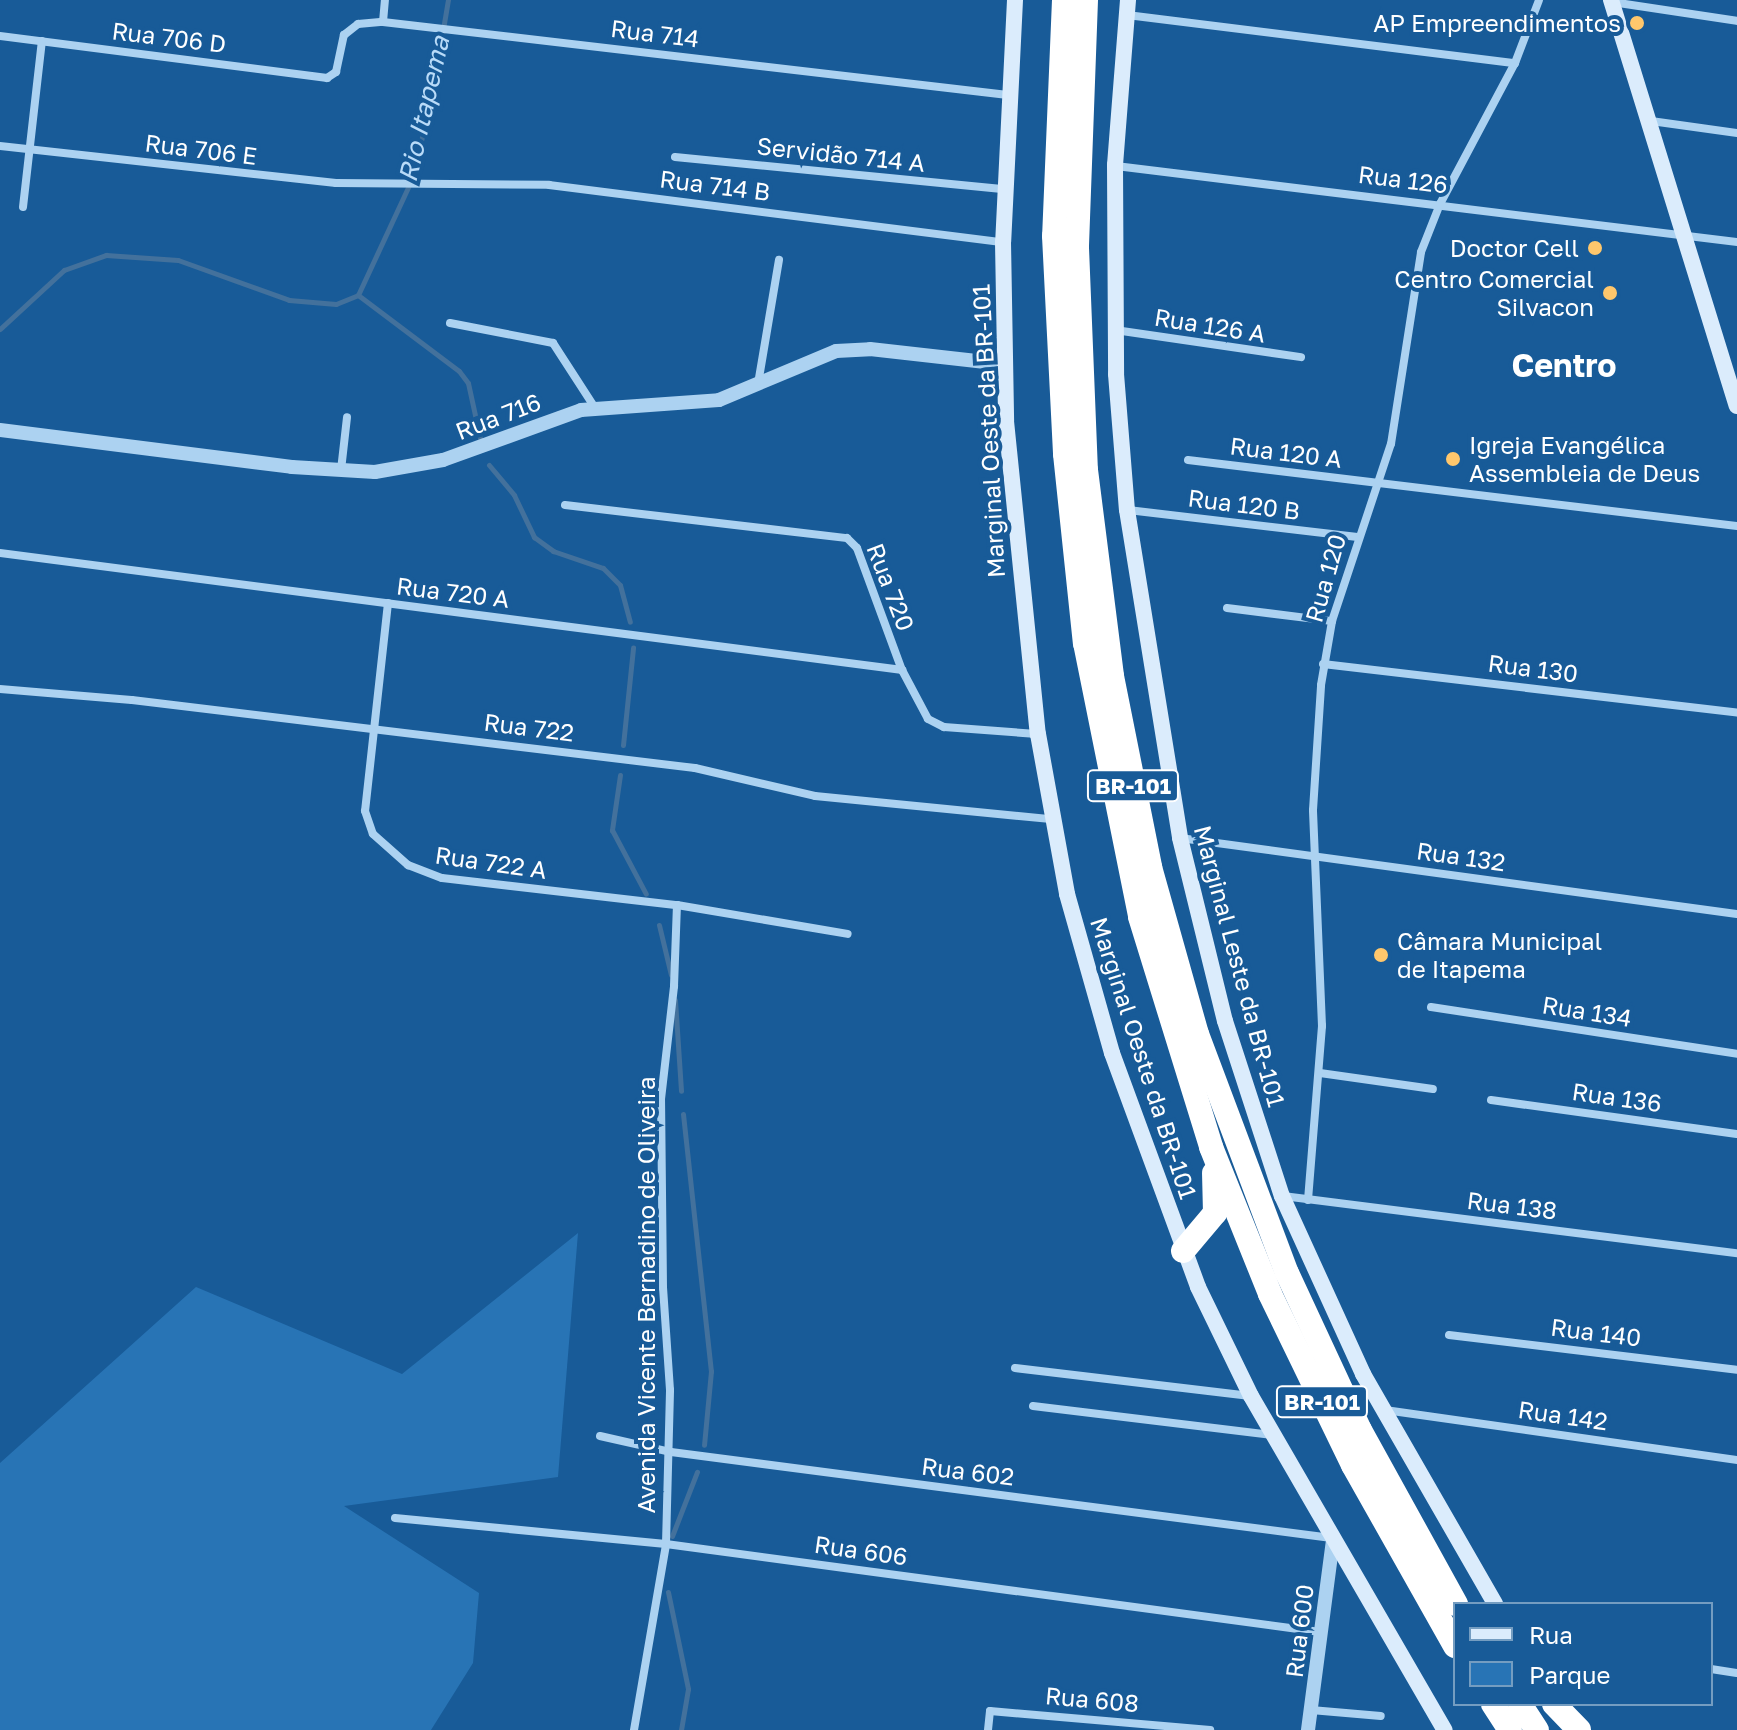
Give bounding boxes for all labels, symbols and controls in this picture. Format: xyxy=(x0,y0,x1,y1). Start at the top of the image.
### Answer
place label: AP Empreendimentos xyxy=(1373,9,1621,37)
street label: Rua 714 xyxy=(609,13,701,53)
marker: AP Empreendimentos xyxy=(1628,14,1646,32)
street label: Rua 706 D xyxy=(110,16,228,58)
water label: Rio Itapema xyxy=(392,33,456,185)
street label: Rua 706 E xyxy=(143,128,259,170)
street label: Servidão 714 A xyxy=(755,131,927,177)
street label: Rua 126 xyxy=(1357,159,1449,199)
street label: Rua 714 B xyxy=(658,164,772,206)
place label: Doctor Cell xyxy=(1450,234,1579,262)
marker: Doctor Cell xyxy=(1586,239,1604,257)
place label: Centro Comercial Silvacon xyxy=(1394,265,1594,321)
street label: Marginal Oeste da BR-101 xyxy=(966,283,1010,579)
marker: Centro Comercial Silvacon xyxy=(1601,284,1619,302)
street label: Rua 126 A xyxy=(1152,302,1268,348)
district label: Centro xyxy=(1512,346,1616,384)
street label: Rua 716 xyxy=(451,387,545,445)
street label: Rua 120 A xyxy=(1228,431,1344,473)
place label: Igreja Evangélica Assembleia de Deus xyxy=(1469,431,1700,487)
marker: Igreja Evangélica Assembleia de Deus xyxy=(1444,450,1462,468)
street label: Rua 120 B xyxy=(1186,483,1302,525)
street label: Rua 120 xyxy=(1299,531,1351,625)
street label: Rua 720 xyxy=(861,539,921,635)
street label: Rua 720 A xyxy=(395,571,511,613)
street label: Rua 130 xyxy=(1486,648,1580,688)
street label: Rua 722 xyxy=(482,707,576,747)
road number: BR-101 xyxy=(1085,768,1181,804)
street label: Marginal Leste da BR-101 xyxy=(1189,822,1291,1110)
street label: Rua 132 xyxy=(1415,836,1507,876)
street label: Rua 722 A xyxy=(433,840,549,884)
street label: Marginal Oeste da BR-101 xyxy=(1085,914,1203,1202)
place label: Câmara Municipal de Itapema xyxy=(1397,927,1602,983)
marker: Câmara Municipal de Itapema xyxy=(1372,946,1390,964)
street label: Rua 134 xyxy=(1540,990,1634,1032)
street label: Avenida Vicente Bernadino de Oliveira xyxy=(632,1076,660,1514)
street label: Rua 136 xyxy=(1570,1076,1664,1118)
street label: Rua 138 xyxy=(1465,1185,1559,1225)
street label: Rua 140 xyxy=(1549,1312,1643,1352)
road number: BR-101 xyxy=(1274,1384,1370,1420)
street label: Rua 142 xyxy=(1516,1394,1610,1436)
street label: Rua 602 xyxy=(920,1451,1016,1491)
street label: Rua 606 xyxy=(813,1529,909,1571)
street label: Rua 600 xyxy=(1279,1582,1319,1680)
legend xyxy=(1453,1602,1713,1706)
text: Rua xyxy=(1529,1620,1573,1649)
text: Parque xyxy=(1529,1660,1610,1689)
street label: Rua 608 xyxy=(1044,1681,1140,1717)

